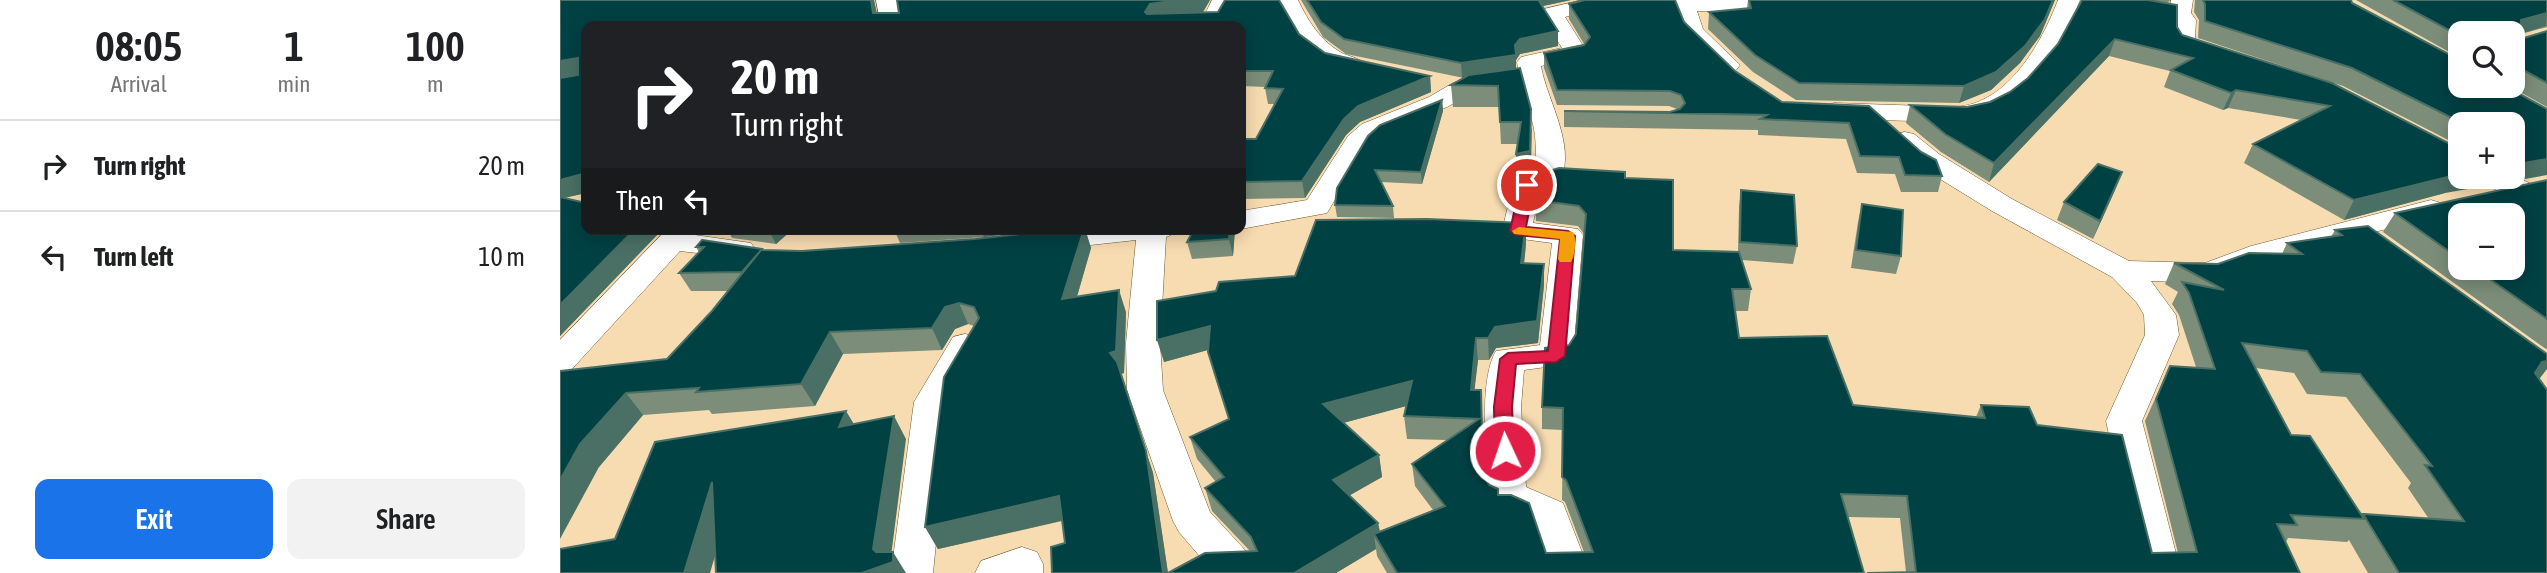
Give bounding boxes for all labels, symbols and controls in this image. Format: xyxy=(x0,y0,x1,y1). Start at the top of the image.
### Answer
map controls xyxy=(2448,21,2525,280)
button: search xyxy=(2448,21,2525,98)
text: 08:05 xyxy=(95,22,182,70)
text: 1 xyxy=(284,22,304,70)
text: 100 xyxy=(406,22,465,70)
text: 20 m xyxy=(731,48,819,104)
icon: right xyxy=(616,49,707,140)
text: Arrival xyxy=(111,71,167,97)
text: min xyxy=(278,71,311,97)
text: m xyxy=(427,71,444,97)
text: Turn right xyxy=(731,106,844,143)
button: + xyxy=(2448,112,2525,189)
icon: right xyxy=(35,147,73,185)
text: Turn right xyxy=(94,151,185,181)
text: 20 m xyxy=(478,151,525,181)
pin xyxy=(1497,155,1557,215)
icon: arrive xyxy=(1508,166,1546,204)
icon: left xyxy=(678,182,716,220)
text: Then xyxy=(616,186,664,216)
button: − xyxy=(2448,203,2525,280)
icon: left xyxy=(35,238,73,276)
text: Turn left xyxy=(94,242,174,272)
text: 10 m xyxy=(478,242,525,272)
position arrow xyxy=(1468,414,1542,488)
button: Exit xyxy=(35,479,273,559)
button: Share xyxy=(287,479,525,559)

